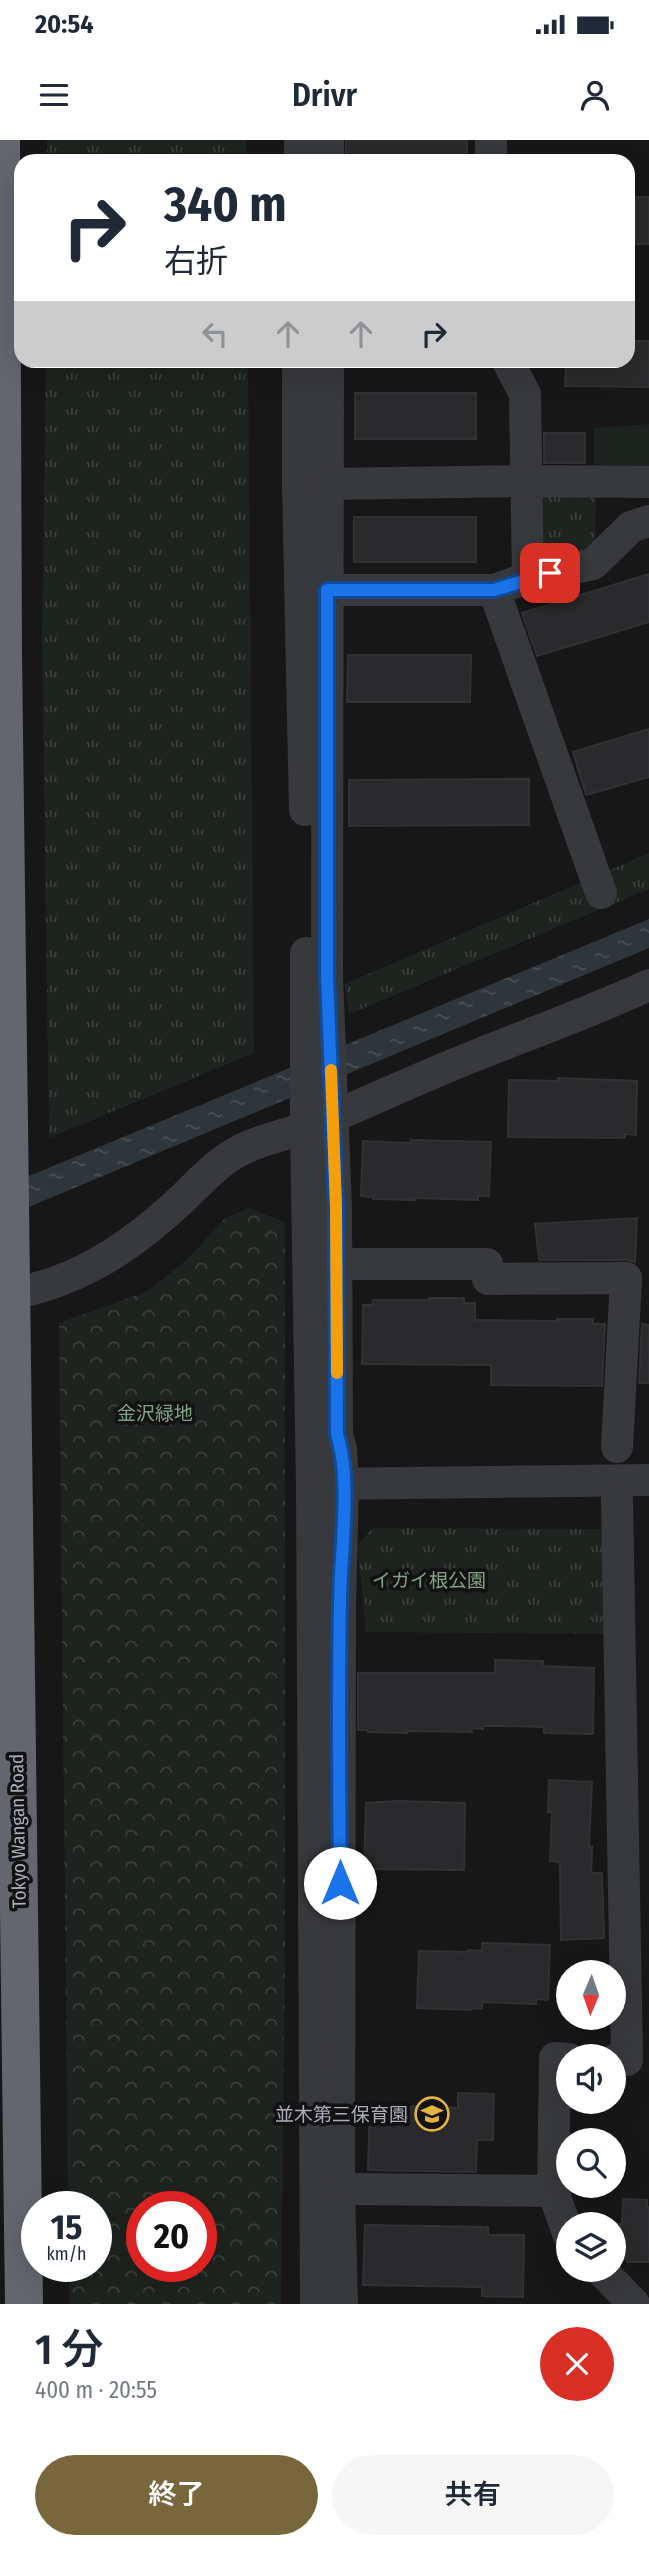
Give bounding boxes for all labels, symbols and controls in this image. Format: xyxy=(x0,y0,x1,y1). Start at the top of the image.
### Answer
text: 20:54 xyxy=(35,9,94,40)
icon: menu xyxy=(35,76,73,114)
text: Drivr xyxy=(292,76,357,114)
icon: person xyxy=(576,76,614,114)
text: 340 m xyxy=(164,175,287,234)
icon: right xyxy=(49,182,140,273)
text: 右折 xyxy=(164,242,228,280)
icon: left xyxy=(196,315,234,353)
icon: ahead xyxy=(269,315,307,353)
icon: ahead xyxy=(342,315,380,353)
icon: right xyxy=(415,315,453,353)
pin xyxy=(520,543,580,603)
icon: arrive xyxy=(531,554,569,592)
park label: 金沢緑地 xyxy=(117,1402,193,1425)
park label: イガイ根公園 xyxy=(372,1569,486,1592)
street label: Tokyo Wangan Road xyxy=(5,1754,31,1908)
position arrow xyxy=(303,1846,377,1920)
north arrow xyxy=(556,1960,626,2030)
map controls xyxy=(556,1960,626,2282)
button: sound xyxy=(556,2044,626,2114)
school or university icon: 並木第三保育園 xyxy=(413,2095,451,2133)
place label: 並木第三保育園 xyxy=(275,2103,408,2126)
button: search xyxy=(556,2128,626,2198)
speed limit sign: 20 xyxy=(126,2191,217,2282)
text: 15 xyxy=(50,2206,82,2248)
button: layers xyxy=(556,2212,626,2282)
text: km/h xyxy=(46,2243,87,2265)
text: 1 分 xyxy=(35,2325,104,2375)
button: close xyxy=(540,2327,614,2401)
text: 400 m · 20:55 xyxy=(35,2376,157,2404)
button: 終了 xyxy=(35,2455,318,2535)
button: 共有 xyxy=(332,2455,614,2535)

